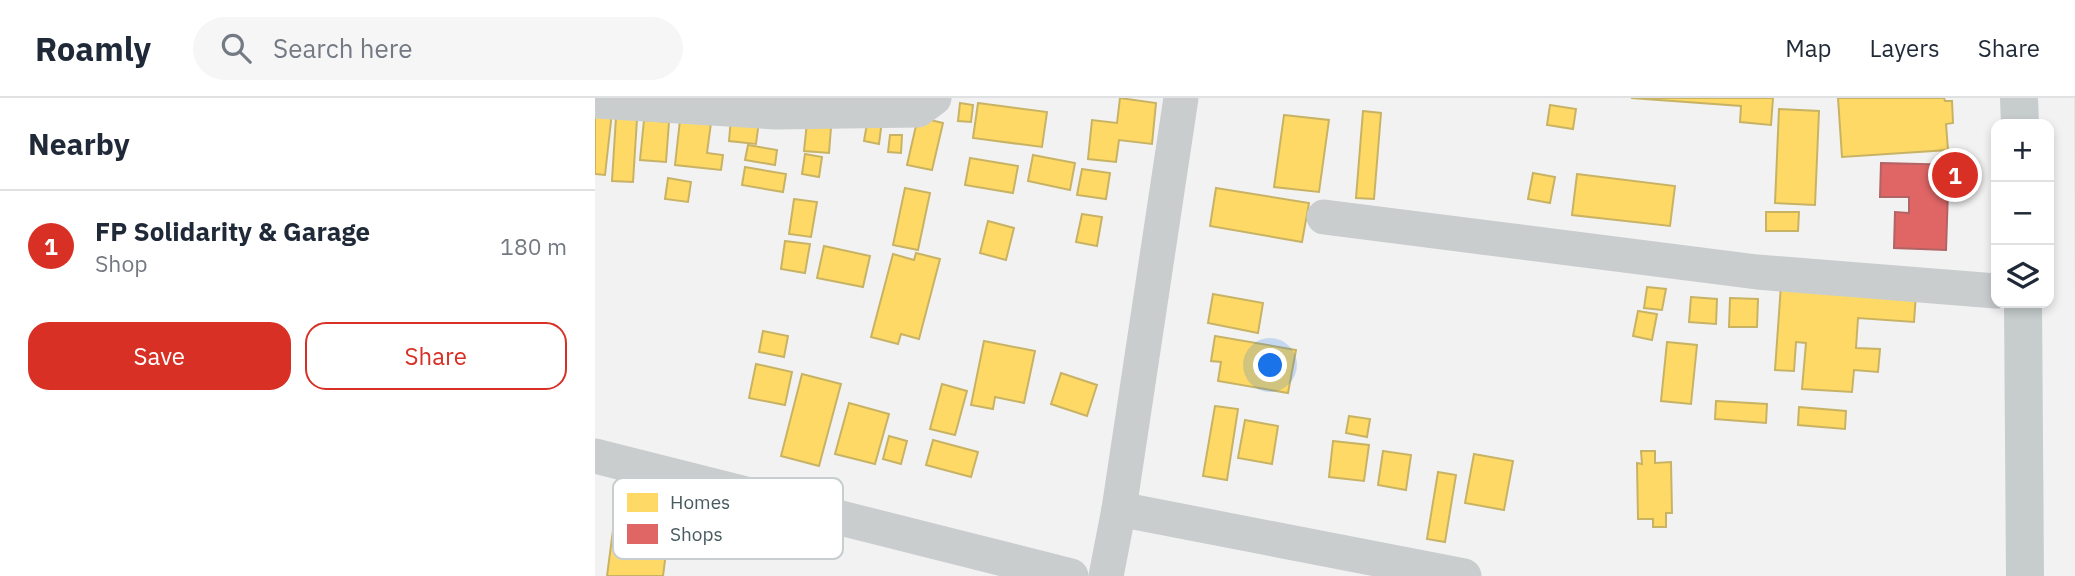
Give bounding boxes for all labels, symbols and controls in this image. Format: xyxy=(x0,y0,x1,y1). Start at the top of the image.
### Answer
search box xyxy=(193,17,683,80)
text: Roamly xyxy=(35,27,151,70)
icon: search xyxy=(217,29,255,67)
text: Search here xyxy=(273,31,412,65)
text: Map xyxy=(1785,32,1832,64)
text: Layers xyxy=(1870,32,1940,64)
text: Share xyxy=(1978,32,2040,64)
map controls xyxy=(1991,119,2054,308)
button: + xyxy=(1991,119,2054,182)
text: Nearby xyxy=(28,124,130,163)
pin: 1 xyxy=(1932,149,1978,201)
button: − xyxy=(1991,182,2054,245)
text: FP Solidarity & Garage xyxy=(95,214,370,248)
text: 1 xyxy=(44,231,58,261)
text: 180 m xyxy=(500,231,567,261)
button: layers xyxy=(1991,245,2054,308)
text: Shop xyxy=(95,248,148,278)
button: Save xyxy=(28,322,291,390)
button: Share xyxy=(305,322,567,390)
your location xyxy=(1253,348,1287,382)
legend xyxy=(613,478,843,559)
text: Homes xyxy=(670,490,730,514)
text: Shops xyxy=(670,522,723,546)

